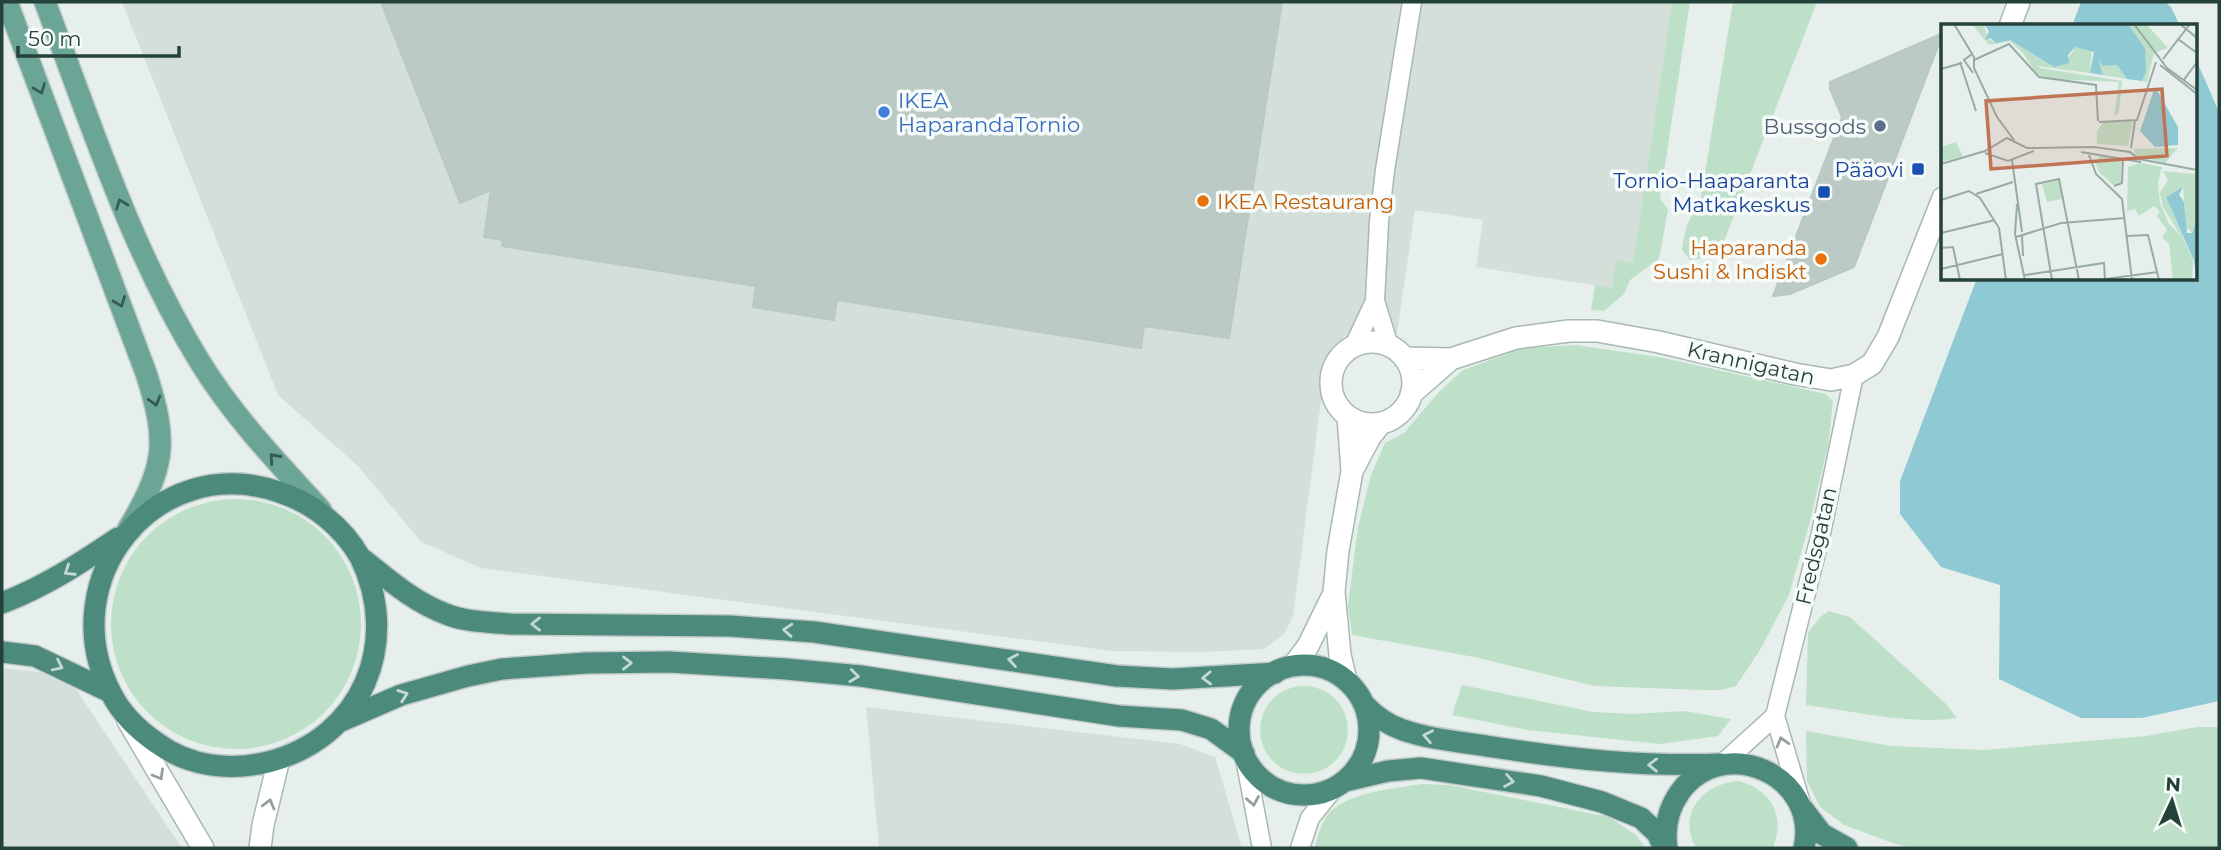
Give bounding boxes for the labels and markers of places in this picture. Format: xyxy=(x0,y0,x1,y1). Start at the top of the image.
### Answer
place label: IKEA HaparandaTornio xyxy=(898,88,1080,137)
marker: IKEA HaparandaTornio xyxy=(876,104,892,120)
place label: Bussgods xyxy=(1764,114,1866,139)
marker: Bussgods xyxy=(1872,118,1888,134)
place label: Pääovi xyxy=(1835,157,1904,182)
marker: Pääovi xyxy=(1910,161,1926,177)
place label: Tornio-Haaparanta Matkakeskus xyxy=(1613,168,1810,217)
marker: Tornio-Haaparanta Matkakeskus xyxy=(1816,184,1832,200)
place label: IKEA Restaurang xyxy=(1217,189,1394,214)
marker: IKEA Restaurang xyxy=(1195,193,1211,209)
place label: Haparanda Sushi & Indiskt xyxy=(1653,235,1807,284)
marker: Haparanda Sushi & Indiskt xyxy=(1813,251,1829,267)

